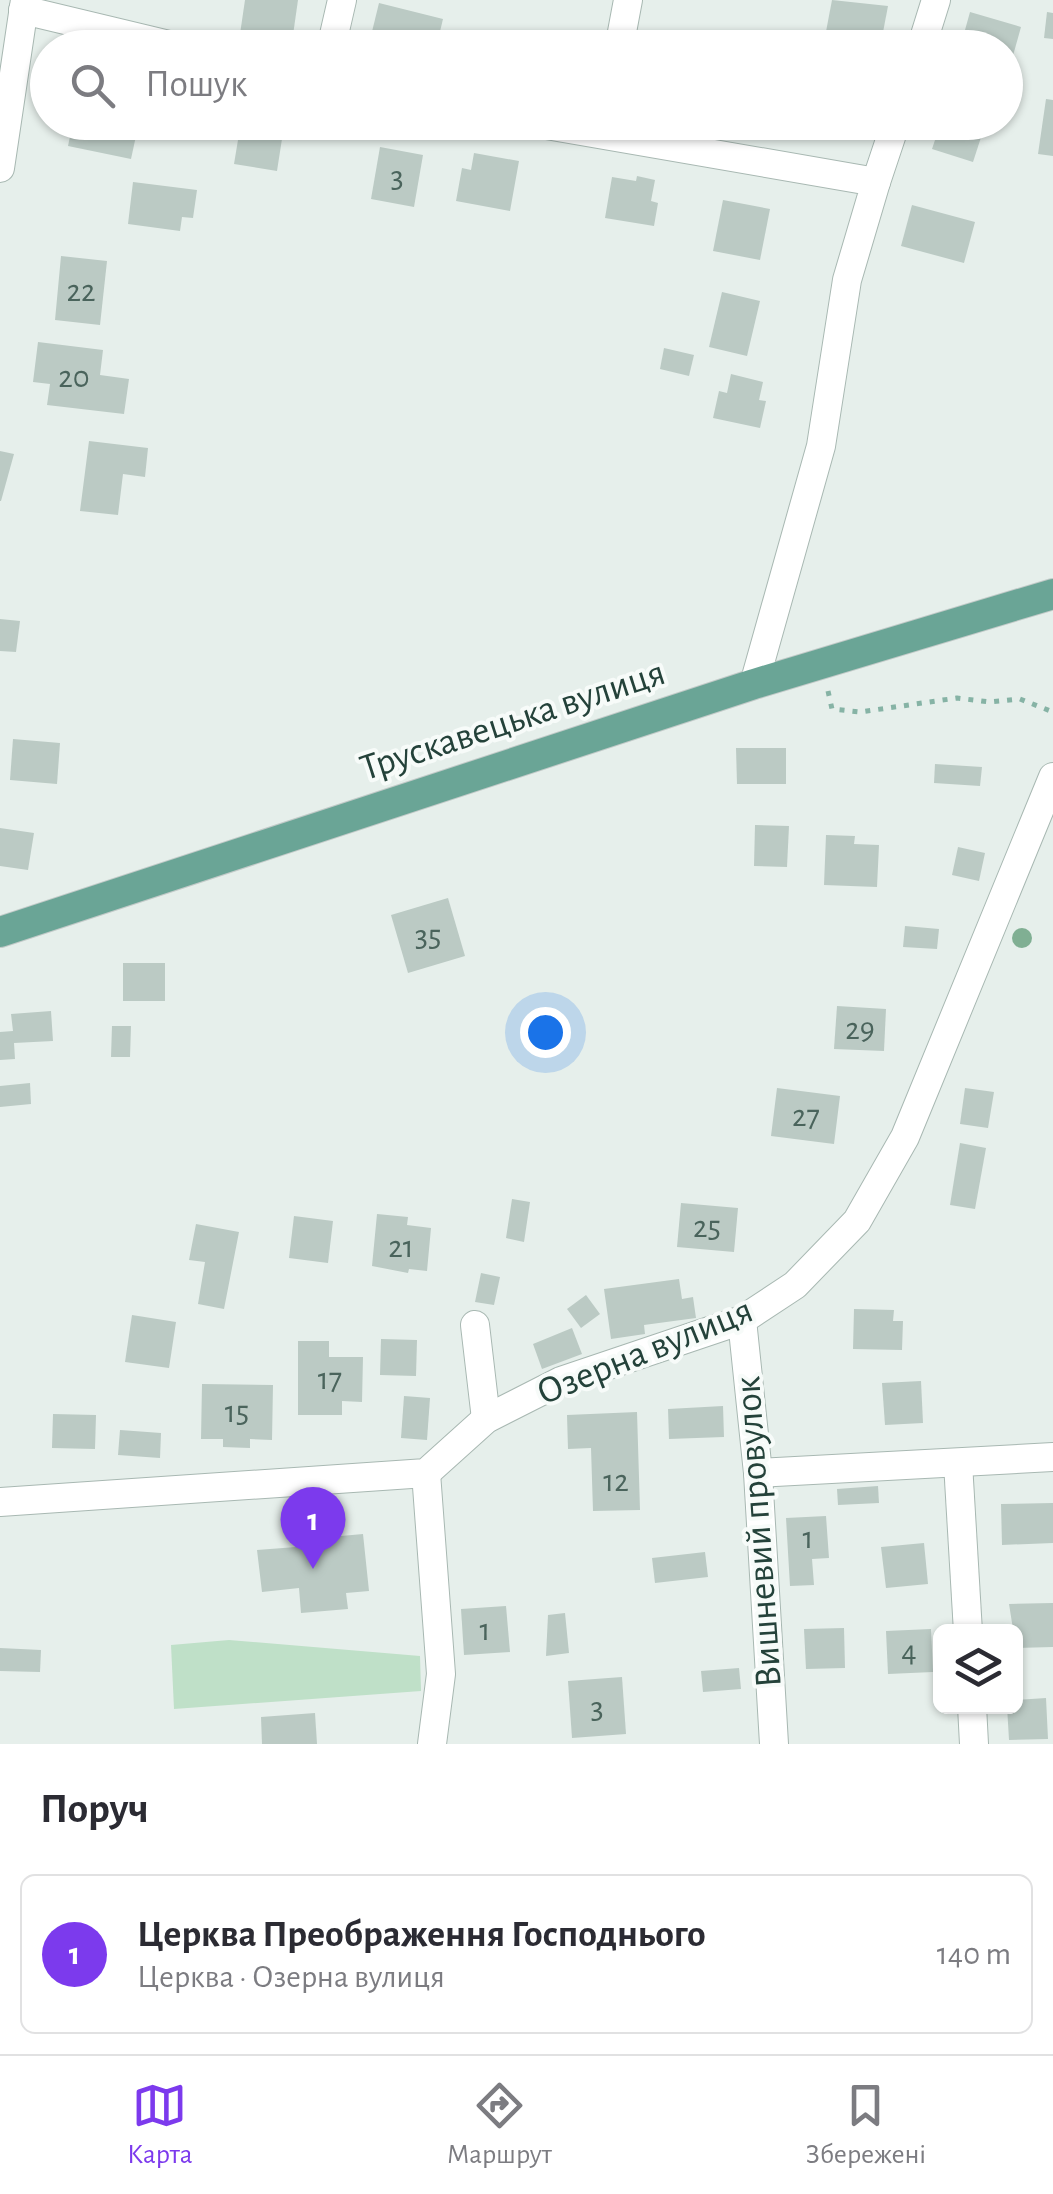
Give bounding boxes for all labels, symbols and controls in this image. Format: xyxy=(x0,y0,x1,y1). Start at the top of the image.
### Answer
search box xyxy=(30,30,1023,140)
icon: search xyxy=(65,58,120,113)
text: Пошук xyxy=(145,66,248,104)
house number: 3 xyxy=(390,161,404,193)
house number: 22 xyxy=(66,275,96,307)
house number: 20 xyxy=(58,361,90,393)
street label: Трускавецька вулиця xyxy=(356,654,670,788)
house number: 35 xyxy=(415,920,441,952)
your location xyxy=(520,1007,571,1058)
house number: 29 xyxy=(845,1013,875,1045)
house number: 27 xyxy=(792,1100,820,1132)
house number: 25 xyxy=(693,1211,721,1243)
house number: 21 xyxy=(388,1231,414,1263)
street label: Озерна вулиця xyxy=(532,1291,758,1413)
house number: 17 xyxy=(318,1363,342,1395)
street label: Вишневий провулок xyxy=(729,1375,789,1689)
house number: 15 xyxy=(225,1396,249,1428)
house number: 12 xyxy=(603,1465,629,1497)
pin: 1 xyxy=(280,1486,346,1569)
house number: 1 xyxy=(802,1522,814,1554)
house number: 1 xyxy=(479,1614,491,1646)
map controls xyxy=(933,1624,1023,1714)
button: layers xyxy=(933,1624,1023,1714)
house number: 4 xyxy=(901,1635,917,1667)
house number: 3 xyxy=(590,1692,604,1724)
text: Поруч xyxy=(40,1788,149,1830)
text: Церква Преображення Господнього xyxy=(137,1916,706,1954)
text: 1 xyxy=(69,1938,80,1970)
text: 140 m xyxy=(937,1938,1011,1970)
text: Церква · Озерна вулиця xyxy=(137,1961,445,1993)
tab: Карта xyxy=(127,2078,193,2172)
tab: Маршрут xyxy=(447,2078,552,2172)
tab: Збережені xyxy=(806,2078,926,2172)

